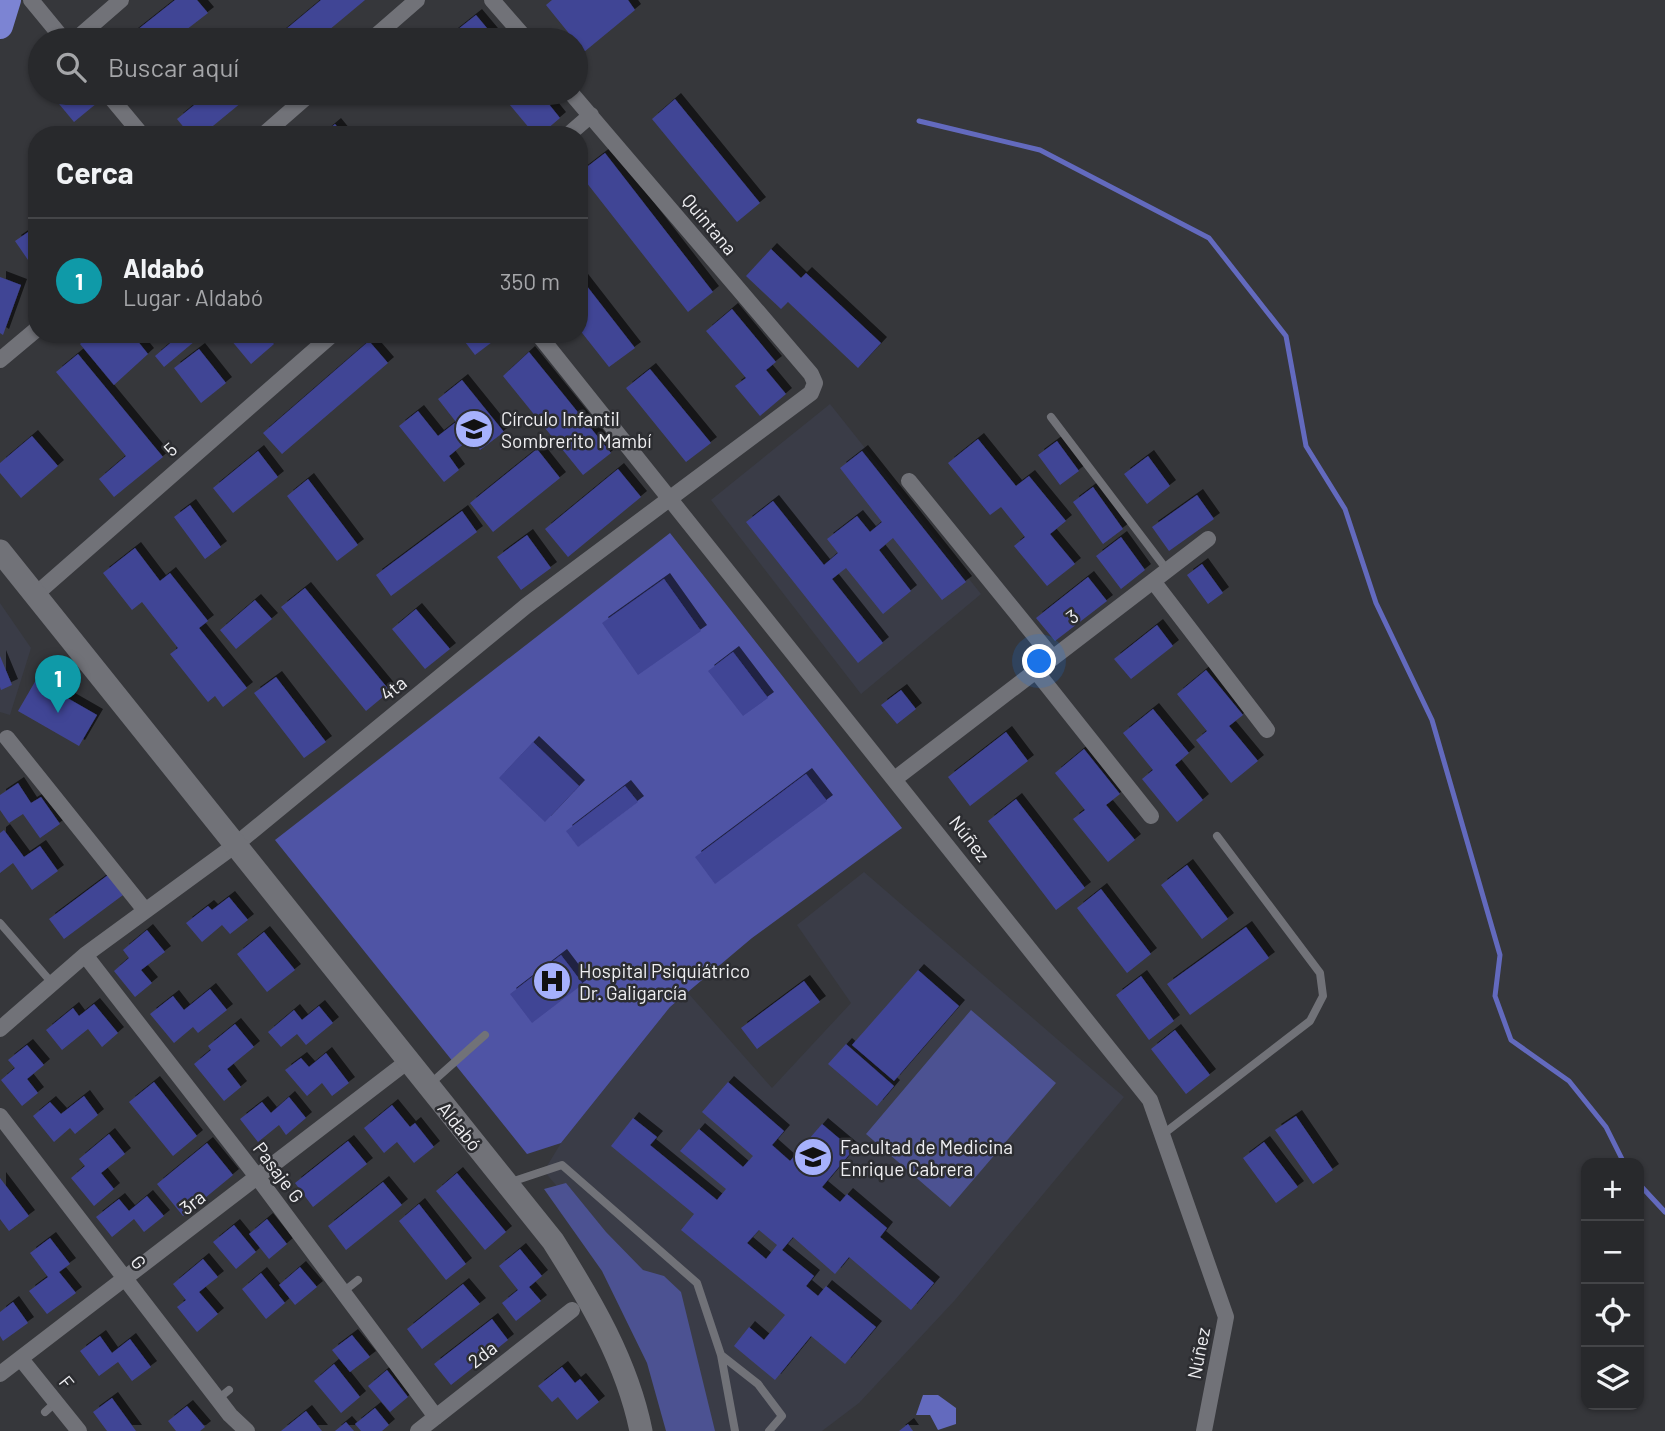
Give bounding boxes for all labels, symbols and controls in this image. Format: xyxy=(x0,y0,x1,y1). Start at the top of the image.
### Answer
search box xyxy=(28,28,588,105)
icon: search xyxy=(52,48,90,86)
text: Buscar aquí xyxy=(108,51,239,82)
text: Cerca xyxy=(56,154,134,190)
street label: Quintana xyxy=(678,189,742,259)
text: Aldabó xyxy=(123,252,204,283)
text: 1 xyxy=(75,267,83,295)
text: 350 m xyxy=(500,267,560,295)
text: Lugar · Aldabó xyxy=(123,283,263,311)
place label: Círculo Infantil Sombrerito Mambí xyxy=(501,407,651,452)
school or university icon: Círculo Infantil Sombrerito Mambí xyxy=(453,408,495,450)
street label: 5 xyxy=(159,437,181,461)
street label: 3 xyxy=(1061,604,1083,628)
your location xyxy=(1022,644,1056,678)
pin: 1 xyxy=(35,655,81,713)
street label: 4ta xyxy=(375,671,411,705)
street label: Núñez xyxy=(945,810,995,866)
place label: Hospital Psiquiátrico Dr. Galigarcía xyxy=(579,959,750,1004)
hospital icon: Hospital Psiquiátrico Dr. Galigarcía xyxy=(531,960,573,1002)
street label: Aldabó xyxy=(433,1097,487,1155)
place label: Facultad de Medicina Enrique Cabrera xyxy=(840,1135,1013,1180)
school or university icon: Facultad de Medicina Enrique Cabrera xyxy=(792,1136,834,1178)
street label: Pasaje G xyxy=(249,1137,309,1207)
map controls xyxy=(1581,1158,1644,1410)
button: + xyxy=(1581,1158,1644,1221)
street label: 3ra xyxy=(175,1185,209,1219)
button: − xyxy=(1581,1221,1644,1284)
street label: G xyxy=(126,1250,152,1274)
button: locate xyxy=(1581,1284,1644,1347)
street label: Núñez xyxy=(1182,1325,1214,1381)
street label: 2da xyxy=(463,1336,501,1372)
button: layers xyxy=(1581,1347,1644,1410)
street label: F xyxy=(55,1371,79,1394)

